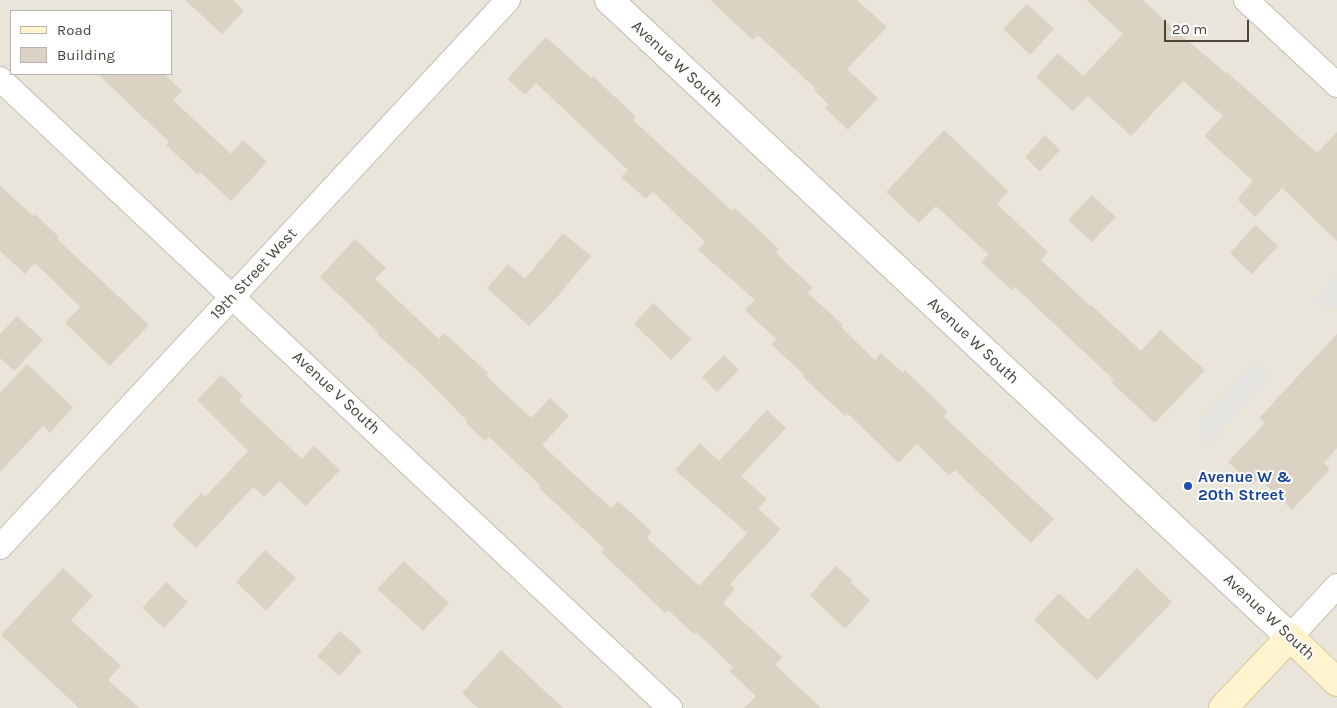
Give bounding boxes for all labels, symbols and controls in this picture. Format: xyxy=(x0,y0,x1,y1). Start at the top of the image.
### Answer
legend xyxy=(10,10,172,75)
scale bar xyxy=(1167,10,1252,42)
street label: Avenue W South xyxy=(627,17,727,111)
text: 20 m xyxy=(1172,20,1207,38)
text: Road xyxy=(57,21,92,39)
text: Building xyxy=(57,46,115,64)
street label: 19th Street West xyxy=(207,224,301,324)
street label: Avenue W South xyxy=(923,294,1023,388)
street label: Avenue V South xyxy=(288,347,384,439)
place label: Avenue W & 20th Street xyxy=(1198,467,1292,505)
marker: Avenue W & 20th Street xyxy=(1182,480,1194,492)
street label: Avenue W South xyxy=(1219,570,1319,664)

